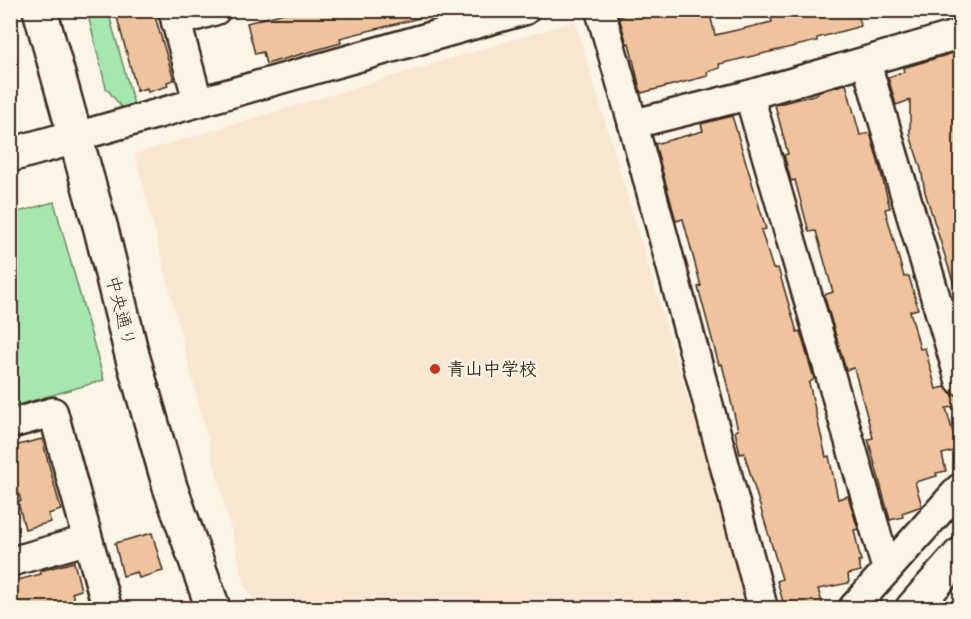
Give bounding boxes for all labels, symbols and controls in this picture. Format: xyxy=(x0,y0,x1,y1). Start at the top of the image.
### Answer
street label: 中央通り xyxy=(102,274,139,349)
place label: 青山中学校 xyxy=(447,359,537,380)
marker: 青山中学校 xyxy=(428,362,442,376)

